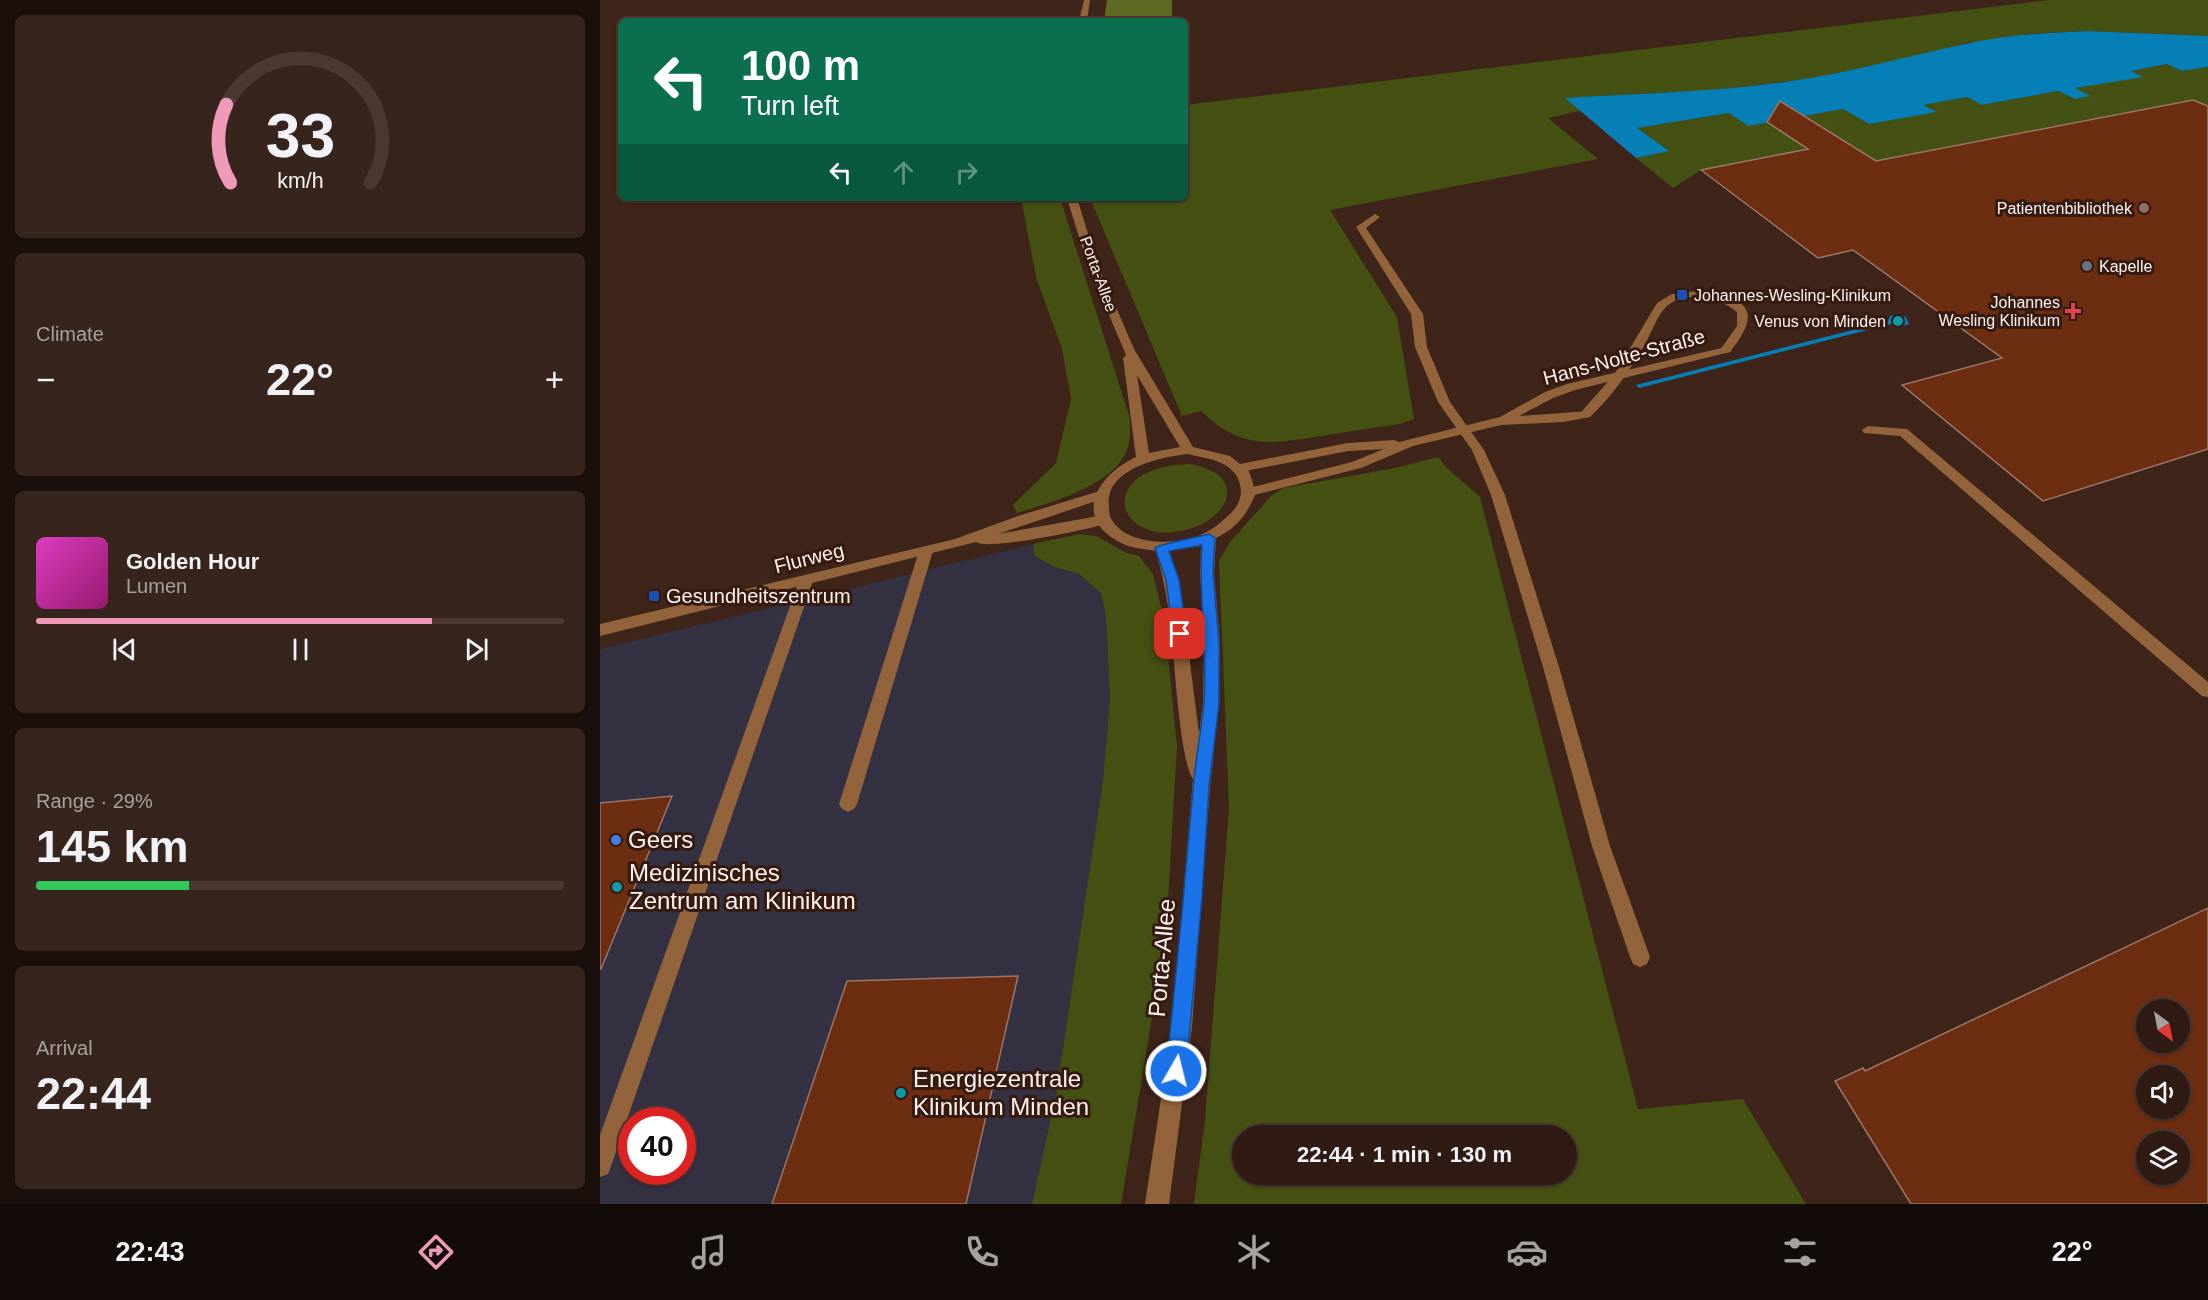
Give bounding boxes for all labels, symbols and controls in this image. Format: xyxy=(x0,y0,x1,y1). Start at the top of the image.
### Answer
icon: left xyxy=(642,42,720,120)
text: 100 m xyxy=(741,42,860,89)
text: Turn left xyxy=(741,91,839,121)
text: 33 xyxy=(265,102,335,171)
icon: left xyxy=(824,156,857,189)
icon: ahead xyxy=(887,156,920,189)
icon: right xyxy=(950,156,983,189)
text: km/h xyxy=(277,170,323,194)
place label: Patientenbibliothek xyxy=(1997,200,2133,217)
marker: Patientenbibliothek xyxy=(2137,201,2151,215)
street label: Porta-Allee xyxy=(1077,234,1120,314)
place label: Kapelle xyxy=(2099,258,2152,275)
marker: Kapelle xyxy=(2080,259,2094,273)
place label: Johannes-Wesling-Klinikum xyxy=(1694,287,1891,304)
marker: Johannes-Wesling-Klinikum xyxy=(1675,288,1689,302)
place label: Johannes Wesling Klinikum xyxy=(1938,294,2060,329)
marker: Johannes Wesling Klinikum xyxy=(2064,302,2082,320)
place label: Venus von Minden xyxy=(1754,313,1886,330)
marker: Venus von Minden xyxy=(1891,314,1905,328)
text: Climate xyxy=(36,323,104,345)
street label: Hans-Nolte-Straße xyxy=(1541,325,1707,389)
text: 22° xyxy=(266,354,334,405)
text: − xyxy=(36,361,55,398)
text: + xyxy=(545,361,564,398)
street label: Flurweg xyxy=(772,539,846,577)
text: Golden Hour xyxy=(126,549,259,574)
text: Lumen xyxy=(126,575,187,597)
place label: Gesundheitszentrum xyxy=(666,585,851,607)
marker: Gesundheitszentrum xyxy=(647,589,661,603)
pin xyxy=(1154,608,1205,659)
icon: arrive xyxy=(1163,617,1196,650)
icon: previous xyxy=(108,633,141,666)
icon: pause xyxy=(284,633,317,666)
icon: next xyxy=(460,633,493,666)
text: Range · 29% xyxy=(36,790,153,812)
text: 145 km xyxy=(36,821,189,872)
place label: Geers xyxy=(628,826,693,853)
marker: Geers xyxy=(609,833,623,847)
place label: Medizinisches Zentrum am Klinikum xyxy=(629,859,856,914)
marker: Medizinisches Zentrum am Klinikum xyxy=(610,880,624,894)
street label: Porta-Allee xyxy=(1143,898,1180,1018)
north arrow xyxy=(2136,999,2190,1053)
map controls xyxy=(2136,999,2190,1185)
text: Arrival xyxy=(36,1037,93,1059)
position arrow xyxy=(1144,1039,1208,1103)
place label: Energiezentrale Klinikum Minden xyxy=(913,1065,1089,1120)
button: sound xyxy=(2136,1065,2190,1119)
text: 22:44 xyxy=(36,1068,151,1119)
marker: Energiezentrale Klinikum Minden xyxy=(894,1086,908,1100)
speed limit sign: 40 xyxy=(618,1107,696,1185)
button: layers xyxy=(2136,1131,2190,1185)
text: 22:44 · 1 min · 130 m xyxy=(1297,1142,1512,1167)
icon: directions xyxy=(415,1231,457,1273)
icon: music xyxy=(688,1231,730,1273)
icon: phone xyxy=(961,1231,1003,1273)
icon: climate xyxy=(1233,1231,1275,1273)
icon: car xyxy=(1506,1231,1548,1273)
icon: filters xyxy=(1779,1231,1821,1273)
text: 22:43 xyxy=(115,1237,184,1267)
text: 22° xyxy=(2052,1237,2093,1267)

